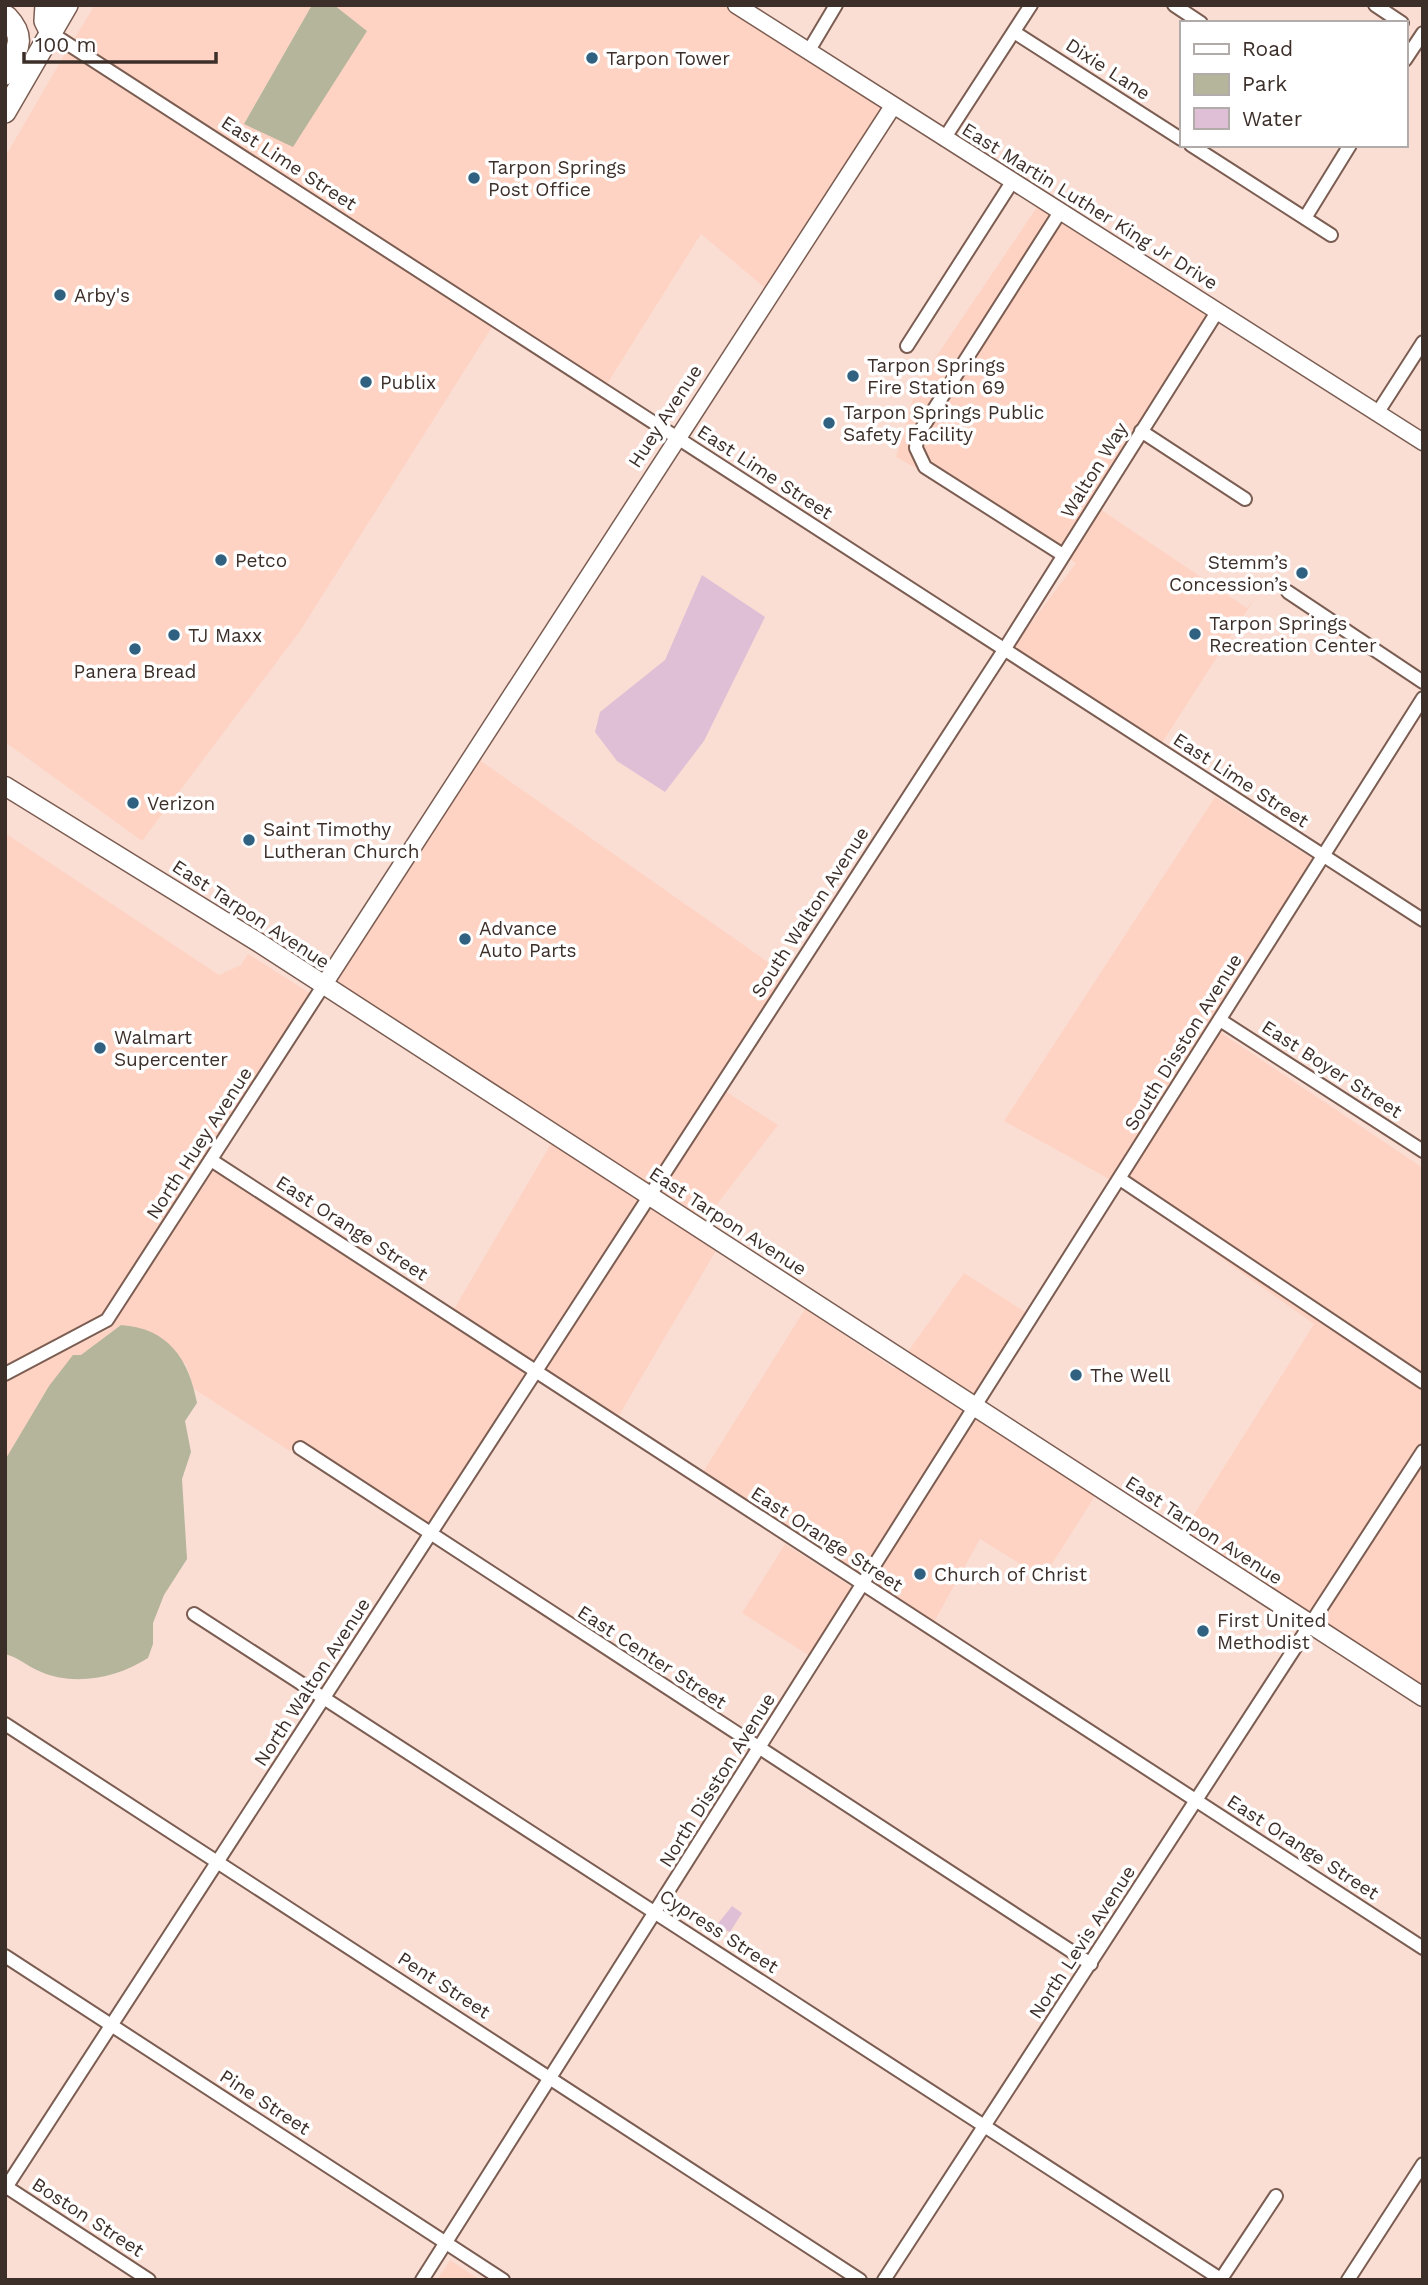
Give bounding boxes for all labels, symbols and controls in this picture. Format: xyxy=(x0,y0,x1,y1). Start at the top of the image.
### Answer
scale bar xyxy=(24,21,217,65)
legend xyxy=(1180,21,1407,147)
text: 100 m xyxy=(35,32,97,57)
street label: Dixie Lane xyxy=(1061,33,1155,105)
text: Road xyxy=(1242,36,1293,61)
place label: Tarpon Tower xyxy=(606,47,730,70)
marker: Tarpon Tower xyxy=(584,50,600,66)
text: Park xyxy=(1242,71,1287,96)
text: Water xyxy=(1242,106,1303,131)
street label: East Lime Street xyxy=(217,111,361,215)
street label: East Martin Luther King Jr Drive xyxy=(958,118,1222,294)
place label: Tarpon Springs Post Office xyxy=(488,156,626,201)
marker: Tarpon Springs Post Office xyxy=(466,170,482,186)
place label: Arby's xyxy=(74,284,130,307)
marker: Arby's xyxy=(52,287,68,303)
place label: Tarpon Springs Fire Station 69 xyxy=(867,354,1005,399)
street label: Huey Avenue xyxy=(623,360,707,472)
marker: Tarpon Springs Fire Station 69 xyxy=(845,368,861,384)
place label: Publix xyxy=(380,371,436,394)
marker: Publix xyxy=(358,374,374,390)
place label: Tarpon Springs Public Safety Facility xyxy=(843,401,1045,446)
marker: Tarpon Springs Public Safety Facility xyxy=(821,415,837,431)
street label: Walton Way xyxy=(1056,418,1133,522)
street label: East Lime Street xyxy=(693,420,837,524)
place label: Petco xyxy=(235,549,287,572)
place label: Stemm’s Concession’s xyxy=(1169,551,1288,596)
marker: Petco xyxy=(213,552,229,568)
marker: Stemm’s Concession’s xyxy=(1294,565,1310,581)
place label: Tarpon Springs Recreation Center xyxy=(1209,612,1377,657)
place label: TJ Maxx xyxy=(188,624,262,647)
marker: Tarpon Springs Recreation Center xyxy=(1187,626,1203,642)
marker: TJ Maxx xyxy=(166,627,182,643)
marker: Panera Bread xyxy=(127,641,143,657)
place label: Panera Bread xyxy=(74,660,196,683)
street label: East Lime Street xyxy=(1169,728,1313,832)
place label: Verizon xyxy=(147,792,215,815)
marker: Verizon xyxy=(125,795,141,811)
place label: Saint Timothy Lutheran Church xyxy=(263,818,419,863)
street label: South Walton Avenue xyxy=(746,822,874,1002)
marker: Saint Timothy Lutheran Church xyxy=(241,832,257,848)
street label: East Tarpon Avenue xyxy=(168,855,334,973)
place label: Advance Auto Parts xyxy=(479,917,576,962)
marker: Advance Auto Parts xyxy=(457,931,473,947)
street label: South Disston Avenue xyxy=(1119,949,1247,1135)
street label: East Boyer Street xyxy=(1258,1015,1406,1123)
place label: Walmart Supercenter xyxy=(114,1026,228,1071)
marker: Walmart Supercenter xyxy=(92,1040,108,1056)
street label: North Huey Avenue xyxy=(141,1063,257,1223)
street label: East Tarpon Avenue xyxy=(645,1162,811,1280)
street label: East Orange Street xyxy=(272,1170,432,1286)
place label: The Well xyxy=(1090,1364,1170,1387)
marker: The Well xyxy=(1068,1367,1084,1383)
street label: East Tarpon Avenue xyxy=(1121,1471,1287,1589)
street label: East Orange Street xyxy=(747,1481,907,1597)
place label: Church of Christ xyxy=(934,1563,1087,1586)
marker: Church of Christ xyxy=(912,1566,928,1582)
street label: North Walton Avenue xyxy=(249,1594,375,1770)
street label: East Center Street xyxy=(573,1600,731,1714)
place label: First United Methodist xyxy=(1217,1609,1326,1654)
marker: First United Methodist xyxy=(1195,1623,1211,1639)
street label: North Disston Avenue xyxy=(654,1689,780,1871)
street label: East Orange Street xyxy=(1223,1789,1383,1905)
street label: North Levis Avenue xyxy=(1024,1861,1140,2023)
street label: Cypress Street xyxy=(655,1884,783,1978)
street label: Pent Street xyxy=(393,1947,495,2023)
street label: Pine Street xyxy=(216,2064,314,2140)
street label: Boston Street xyxy=(28,2172,148,2262)

